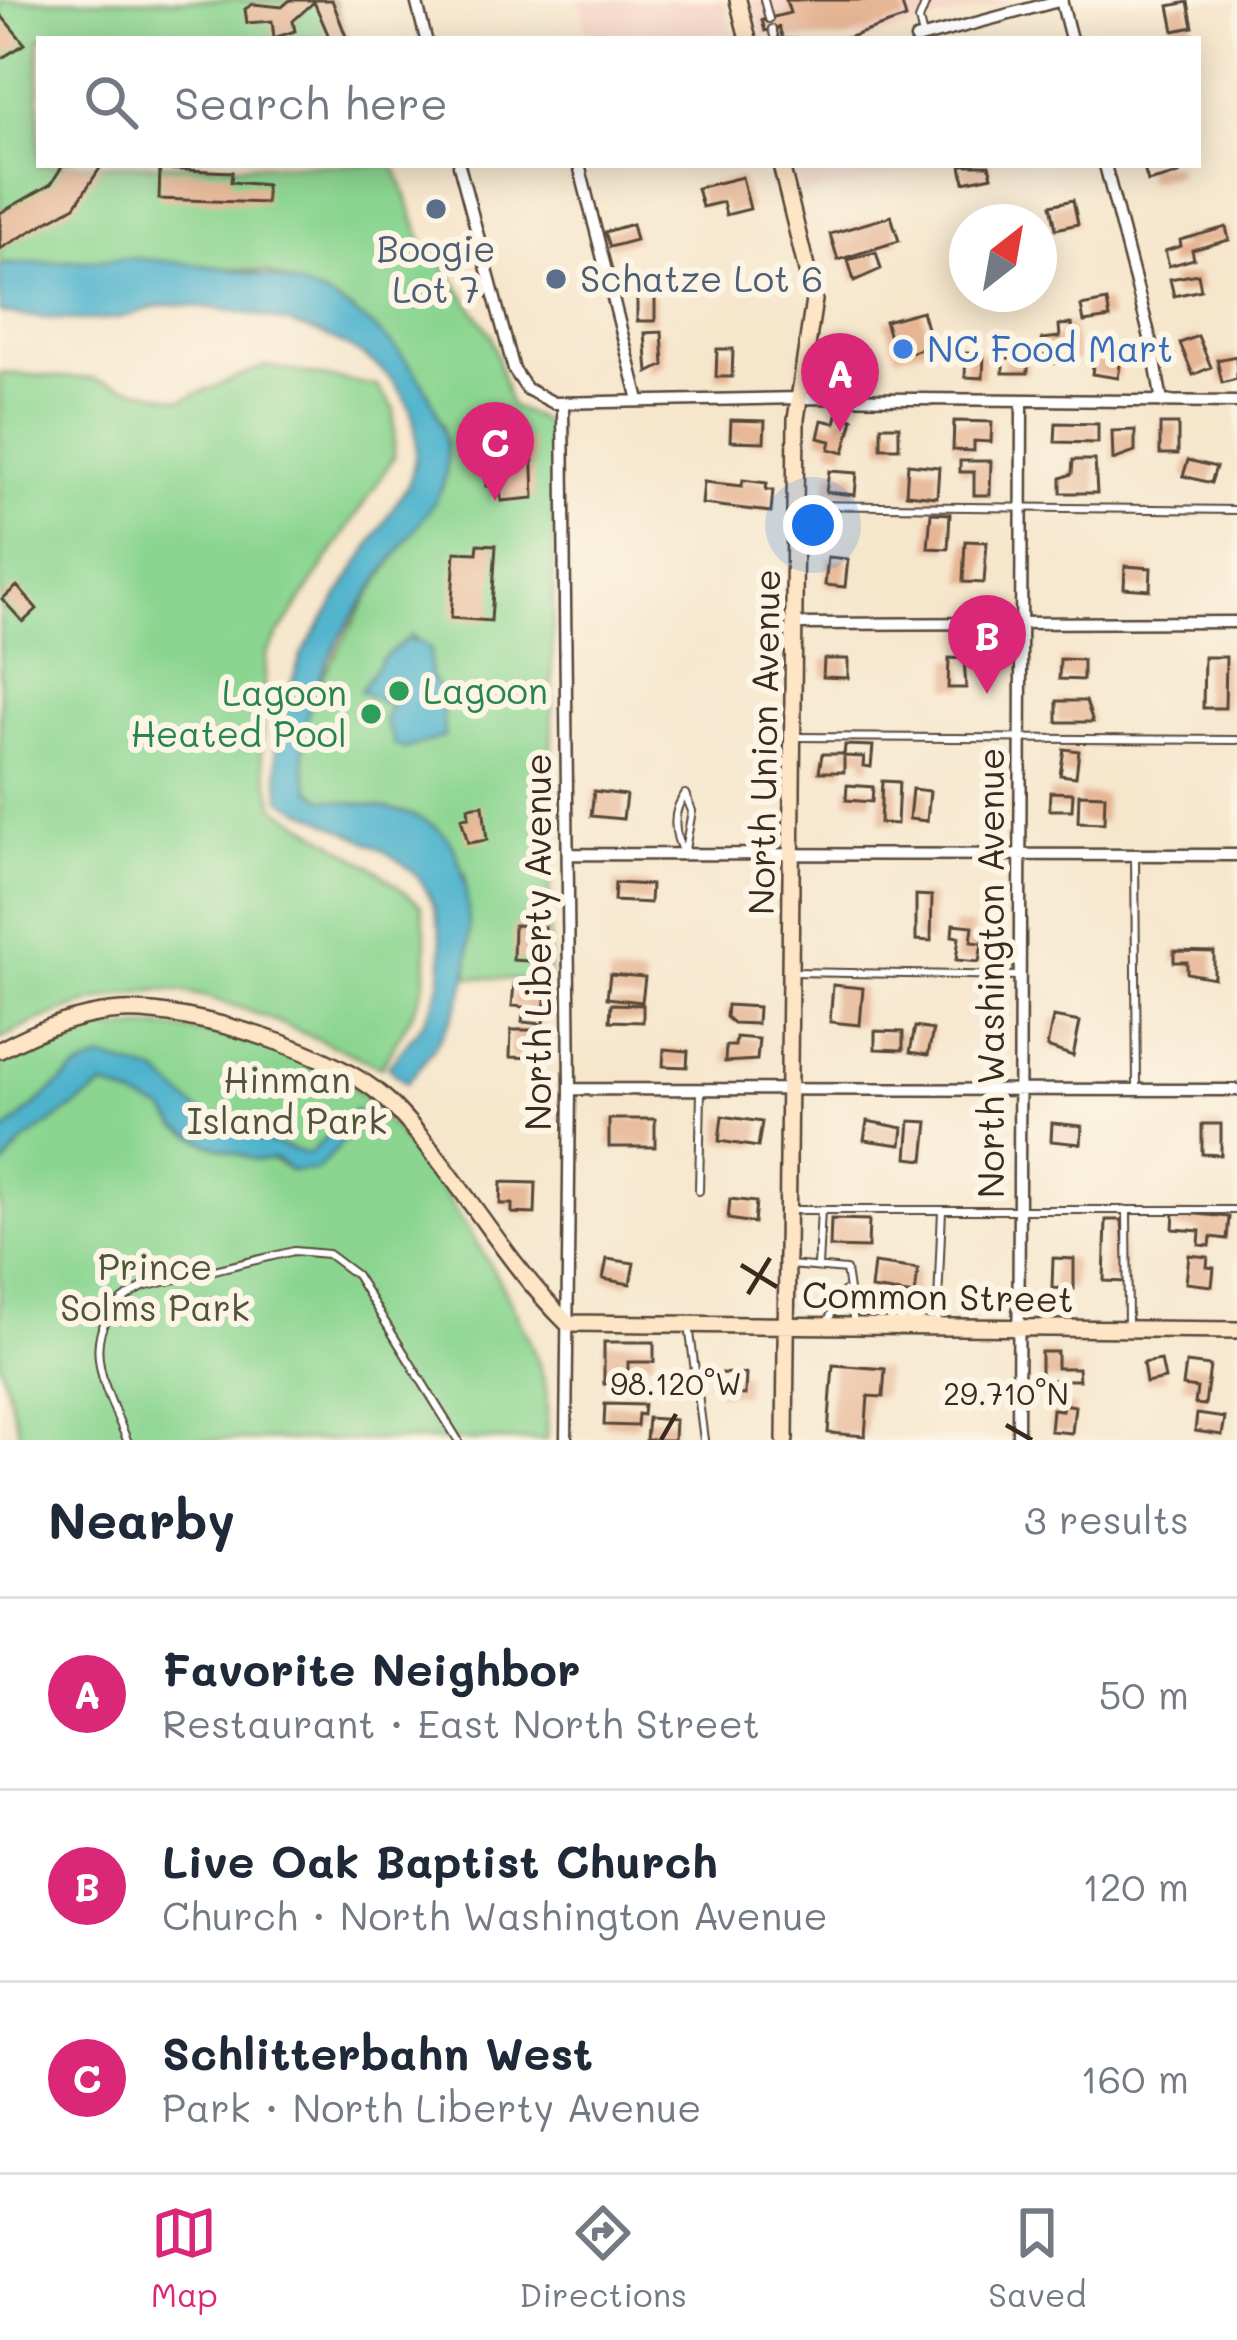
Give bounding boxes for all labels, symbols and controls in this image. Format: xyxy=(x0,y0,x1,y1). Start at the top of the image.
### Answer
search box xyxy=(36,36,1201,168)
icon: search xyxy=(78,69,144,135)
text: Search here xyxy=(174,73,448,131)
marker: Boogie Lot 7 xyxy=(423,196,449,222)
north arrow xyxy=(949,204,1057,312)
place label: Boogie Lot 7 xyxy=(376,224,496,312)
place label: Schatze Lot 6 xyxy=(580,254,823,301)
marker: Schatze Lot 6 xyxy=(543,266,569,292)
place label: NC Food Mart xyxy=(927,324,1173,371)
pin: A xyxy=(801,333,879,432)
marker: NC Food Mart xyxy=(890,336,916,362)
pin: C xyxy=(456,402,534,501)
your location xyxy=(783,495,843,555)
street label: North Union Avenue xyxy=(736,569,789,915)
pin: B xyxy=(948,595,1026,694)
place label: Lagoon xyxy=(423,666,548,713)
place label: Lagoon Heated Pool xyxy=(130,668,347,756)
marker: Lagoon xyxy=(386,678,412,704)
marker: Lagoon Heated Pool xyxy=(358,701,384,727)
street label: North Washington Avenue xyxy=(966,748,1013,1198)
street label: North Liberty Avenue xyxy=(513,753,561,1131)
park label: Hinman Island Park xyxy=(187,1055,387,1143)
park label: Prince Solms Park xyxy=(60,1242,250,1330)
street label: Common Street xyxy=(802,1270,1074,1321)
text: 98.120°W xyxy=(610,1363,742,1403)
text: 29.710°N xyxy=(943,1373,1069,1413)
text: Nearby xyxy=(48,1485,235,1552)
text: 3 results xyxy=(1024,1493,1189,1544)
text: Favorite Neighbor xyxy=(162,1639,580,1697)
text: A xyxy=(73,1668,101,1719)
text: 50 m xyxy=(1099,1668,1189,1719)
text: Restaurant · East North Street xyxy=(162,1697,760,1748)
text: Live Oak Baptist Church xyxy=(162,1831,718,1889)
text: B xyxy=(74,1860,100,1911)
text: 120 m xyxy=(1082,1860,1189,1911)
text: Church · North Washington Avenue xyxy=(162,1889,828,1940)
text: Schlitterbahn West xyxy=(162,2023,593,2081)
text: C xyxy=(73,2052,101,2103)
text: 160 m xyxy=(1080,2052,1189,2103)
text: Park · North Liberty Avenue xyxy=(162,2081,701,2132)
tab: Map xyxy=(151,2200,218,2315)
tab: Directions xyxy=(519,2200,687,2315)
tab: Saved xyxy=(988,2200,1086,2315)

